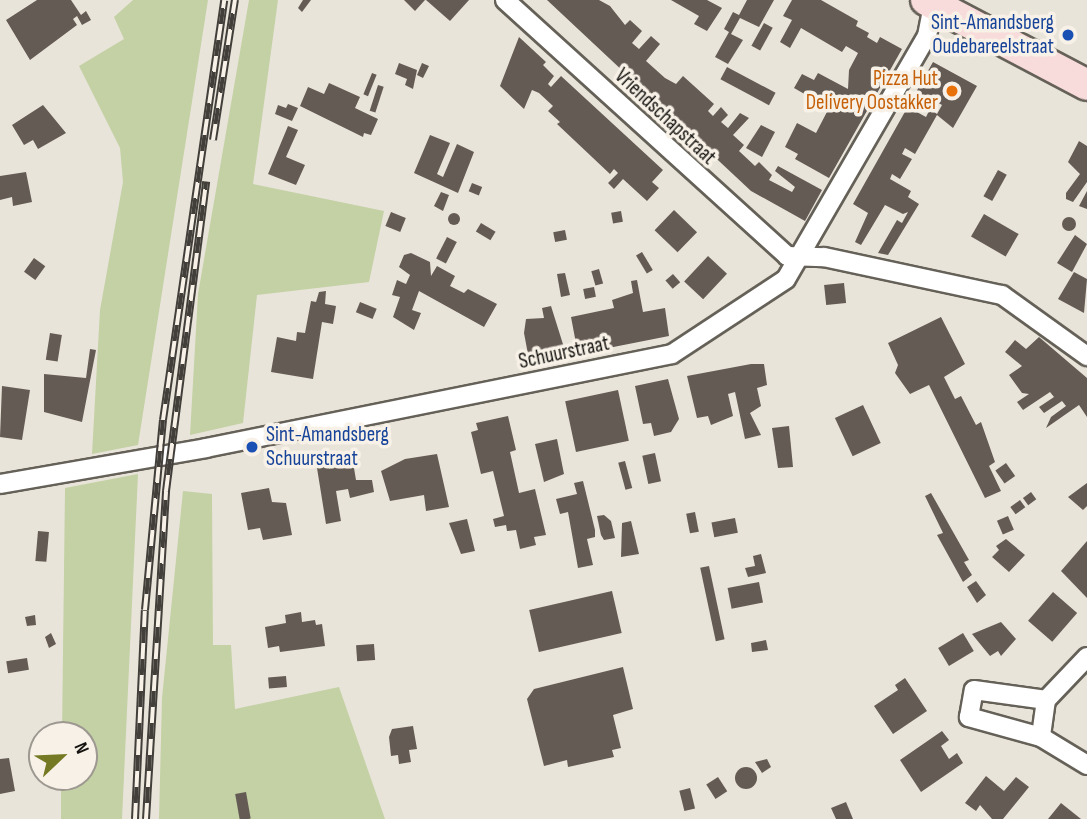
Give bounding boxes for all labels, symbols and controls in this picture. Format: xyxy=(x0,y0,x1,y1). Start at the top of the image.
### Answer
place label: Sint-Amandsberg Oudebareelstraat xyxy=(931,10,1054,60)
marker: Sint-Amandsberg Oudebareelstraat xyxy=(1060,27,1076,43)
street label: Vriendschapstraat xyxy=(609,64,721,170)
place label: Pizza Hut Delivery Oostakker xyxy=(806,66,938,116)
marker: Pizza Hut Delivery Oostakker xyxy=(944,83,960,99)
street label: Schuurstraat xyxy=(516,331,612,375)
place label: Sint-Amandsberg Schuurstraat xyxy=(266,422,389,472)
marker: Sint-Amandsberg Schuurstraat xyxy=(244,439,260,455)
north arrow xyxy=(28,721,98,791)
text: N xyxy=(68,739,94,758)

